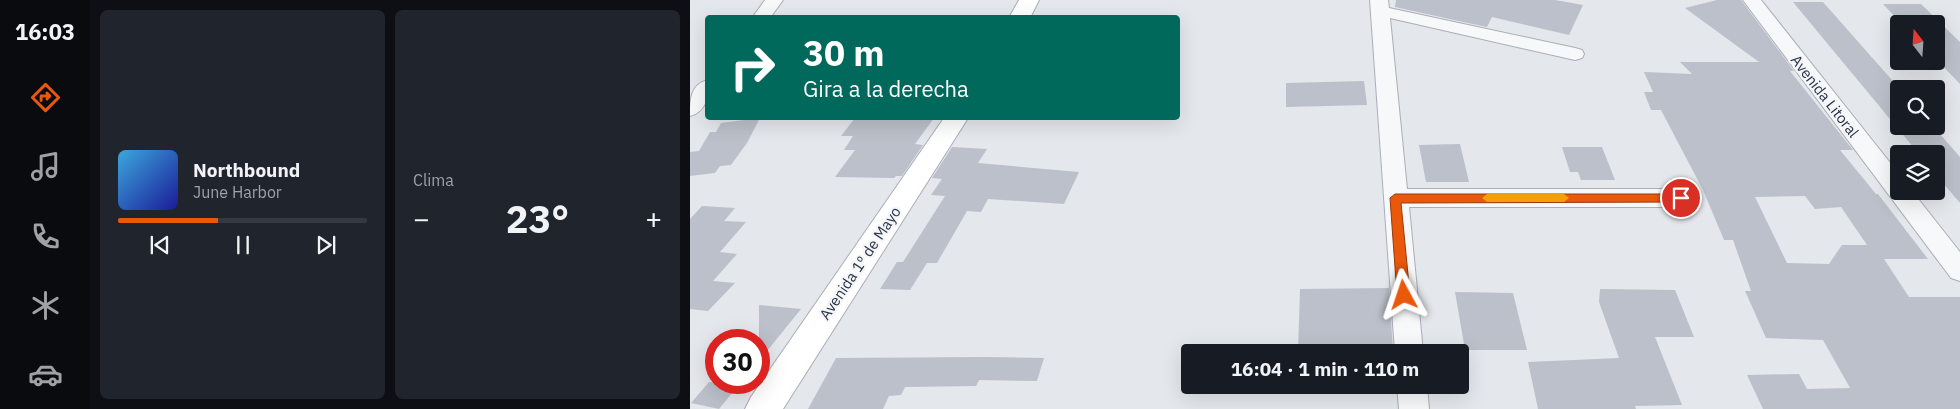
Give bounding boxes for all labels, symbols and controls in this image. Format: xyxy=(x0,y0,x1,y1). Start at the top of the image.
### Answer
north arrow xyxy=(1890,15,1945,70)
map controls xyxy=(1890,15,1945,200)
text: 16:03 xyxy=(15,17,75,46)
text: 30 m xyxy=(803,30,885,76)
icon: right xyxy=(720,35,785,100)
street label: Avenida Litoral xyxy=(1787,51,1863,141)
text: Gira a la derecha xyxy=(803,74,969,103)
icon: directions xyxy=(28,80,63,115)
button: search xyxy=(1890,80,1945,135)
button: layers xyxy=(1890,145,1945,200)
icon: music xyxy=(28,149,63,184)
text: Northbound xyxy=(193,158,300,182)
text: Clima xyxy=(413,170,454,190)
pin xyxy=(1660,177,1702,219)
text: June Harbor xyxy=(193,182,282,202)
icon: arrive xyxy=(1667,184,1695,212)
text: 23° xyxy=(506,194,569,243)
text: − xyxy=(413,200,430,237)
text: + xyxy=(645,200,662,237)
street label: Avenida 1º de Mayo xyxy=(815,203,905,323)
icon: phone xyxy=(28,219,63,254)
icon: previous xyxy=(146,231,174,259)
icon: pause xyxy=(229,231,257,259)
icon: next xyxy=(312,231,340,259)
position arrow xyxy=(1377,268,1429,320)
icon: climate xyxy=(28,288,63,323)
speed limit sign: 30 xyxy=(705,329,770,394)
icon: car xyxy=(28,357,63,392)
text: 16:04 · 1 min · 110 m xyxy=(1231,357,1419,381)

